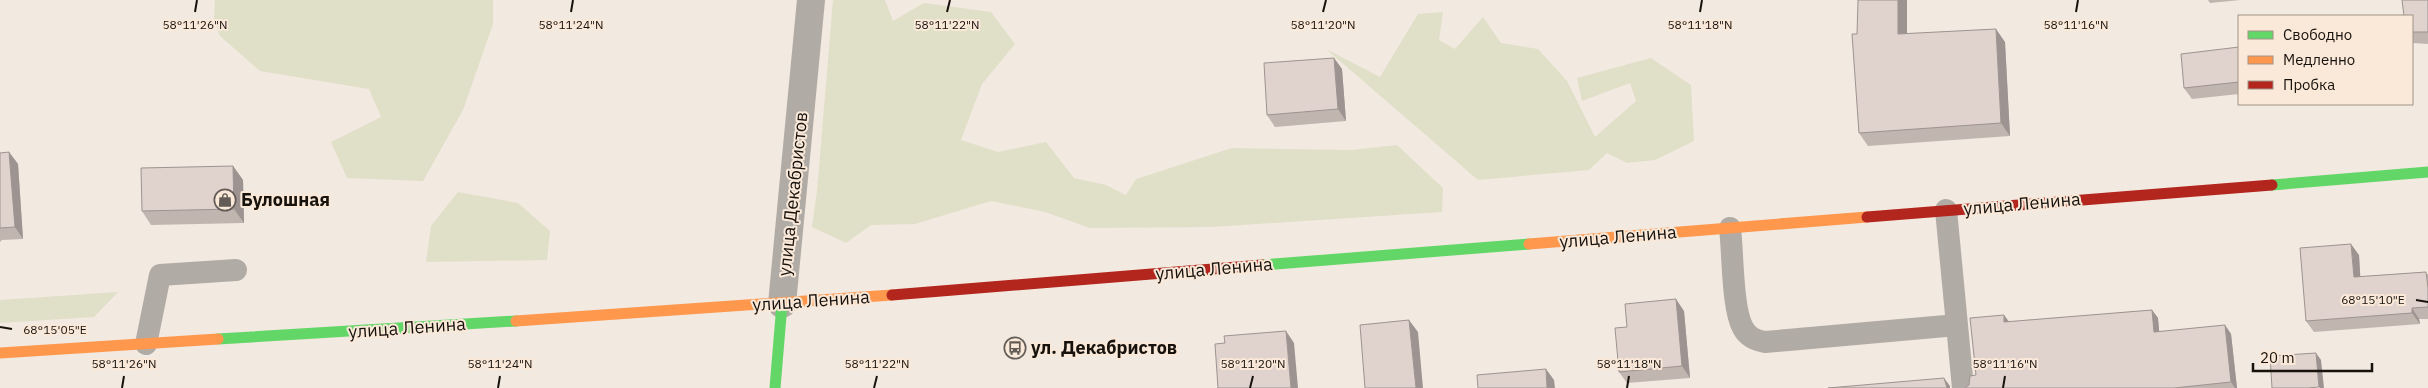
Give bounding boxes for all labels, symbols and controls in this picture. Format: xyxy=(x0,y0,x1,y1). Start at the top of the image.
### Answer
legend xyxy=(2238,15,2413,105)
text: 58°11'26"N xyxy=(162,17,228,32)
text: 58°11'24"N xyxy=(538,17,604,32)
text: 58°11'22"N xyxy=(914,17,980,32)
text: 58°11'20"N xyxy=(1290,17,1356,32)
text: 58°11'18"N xyxy=(1667,17,1733,32)
text: 58°11'16"N xyxy=(2043,17,2109,32)
text: Свободно xyxy=(2283,25,2352,44)
text: Медленно xyxy=(2283,50,2355,69)
text: Пробка xyxy=(2283,75,2335,94)
street label: улица Декабристов xyxy=(772,111,813,277)
street label: улица Ленина xyxy=(1962,187,2082,220)
shop icon: Булошная xyxy=(213,188,237,212)
place label: Булошная xyxy=(241,188,330,211)
street label: улица Ленина xyxy=(1558,220,1678,253)
street label: улица Ленина xyxy=(1154,252,1274,285)
street label: улица Ленина xyxy=(751,285,871,316)
text: 68°15'10"E xyxy=(2341,292,2405,307)
street label: улица Ленина xyxy=(347,312,467,343)
text: 68°15'05"E xyxy=(23,322,87,337)
bus stop icon: ул. Декабристов xyxy=(1003,336,1027,360)
place label: ул. Декабристов xyxy=(1031,336,1177,359)
scale bar xyxy=(2253,340,2372,372)
text: 20 m xyxy=(2260,348,2295,367)
text: 58°11'26"N xyxy=(91,356,157,371)
text: 58°11'24"N xyxy=(467,356,533,371)
text: 58°11'22"N xyxy=(844,356,910,371)
text: 58°11'20"N xyxy=(1220,356,1286,371)
text: 58°11'18"N xyxy=(1596,356,1662,371)
text: 58°11'16"N xyxy=(1972,356,2038,371)

